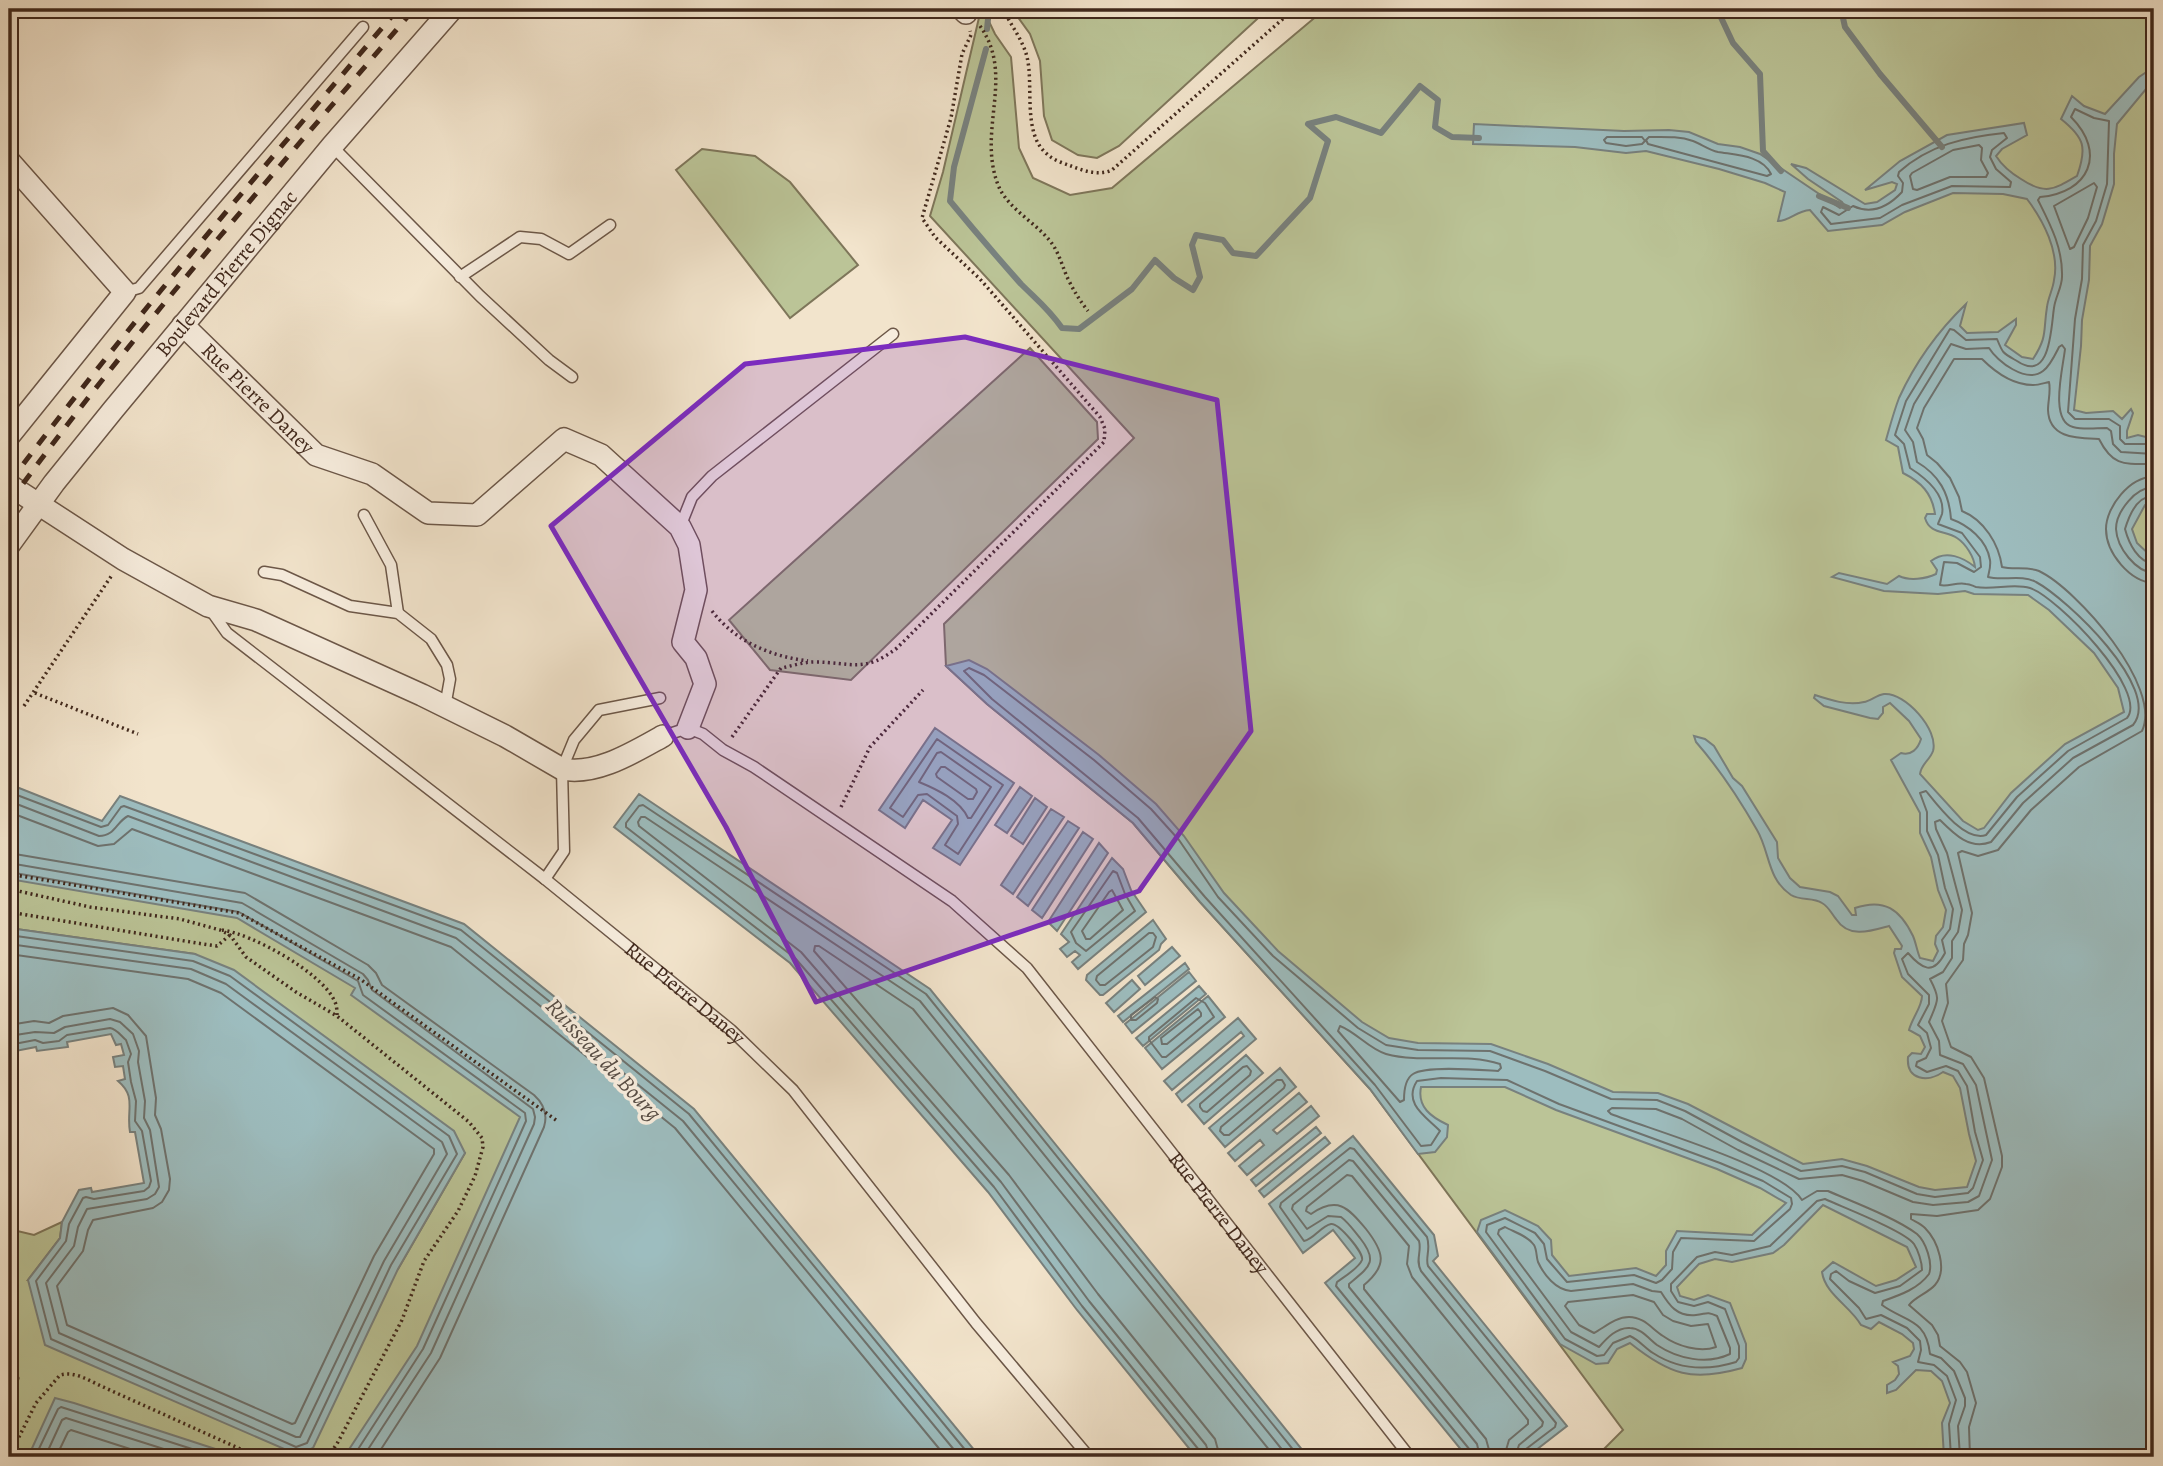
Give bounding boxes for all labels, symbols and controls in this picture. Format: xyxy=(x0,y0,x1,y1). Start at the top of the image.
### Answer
street label: Boulevard Pierre Dignac xyxy=(149,184,304,363)
street label: Rue Pierre Daney xyxy=(195,337,321,461)
street label: Rue Pierre Daney xyxy=(619,935,752,1051)
water label: Ruisseau du Bourg xyxy=(539,991,669,1127)
street label: Rue Pierre Daney xyxy=(1162,1146,1276,1280)

